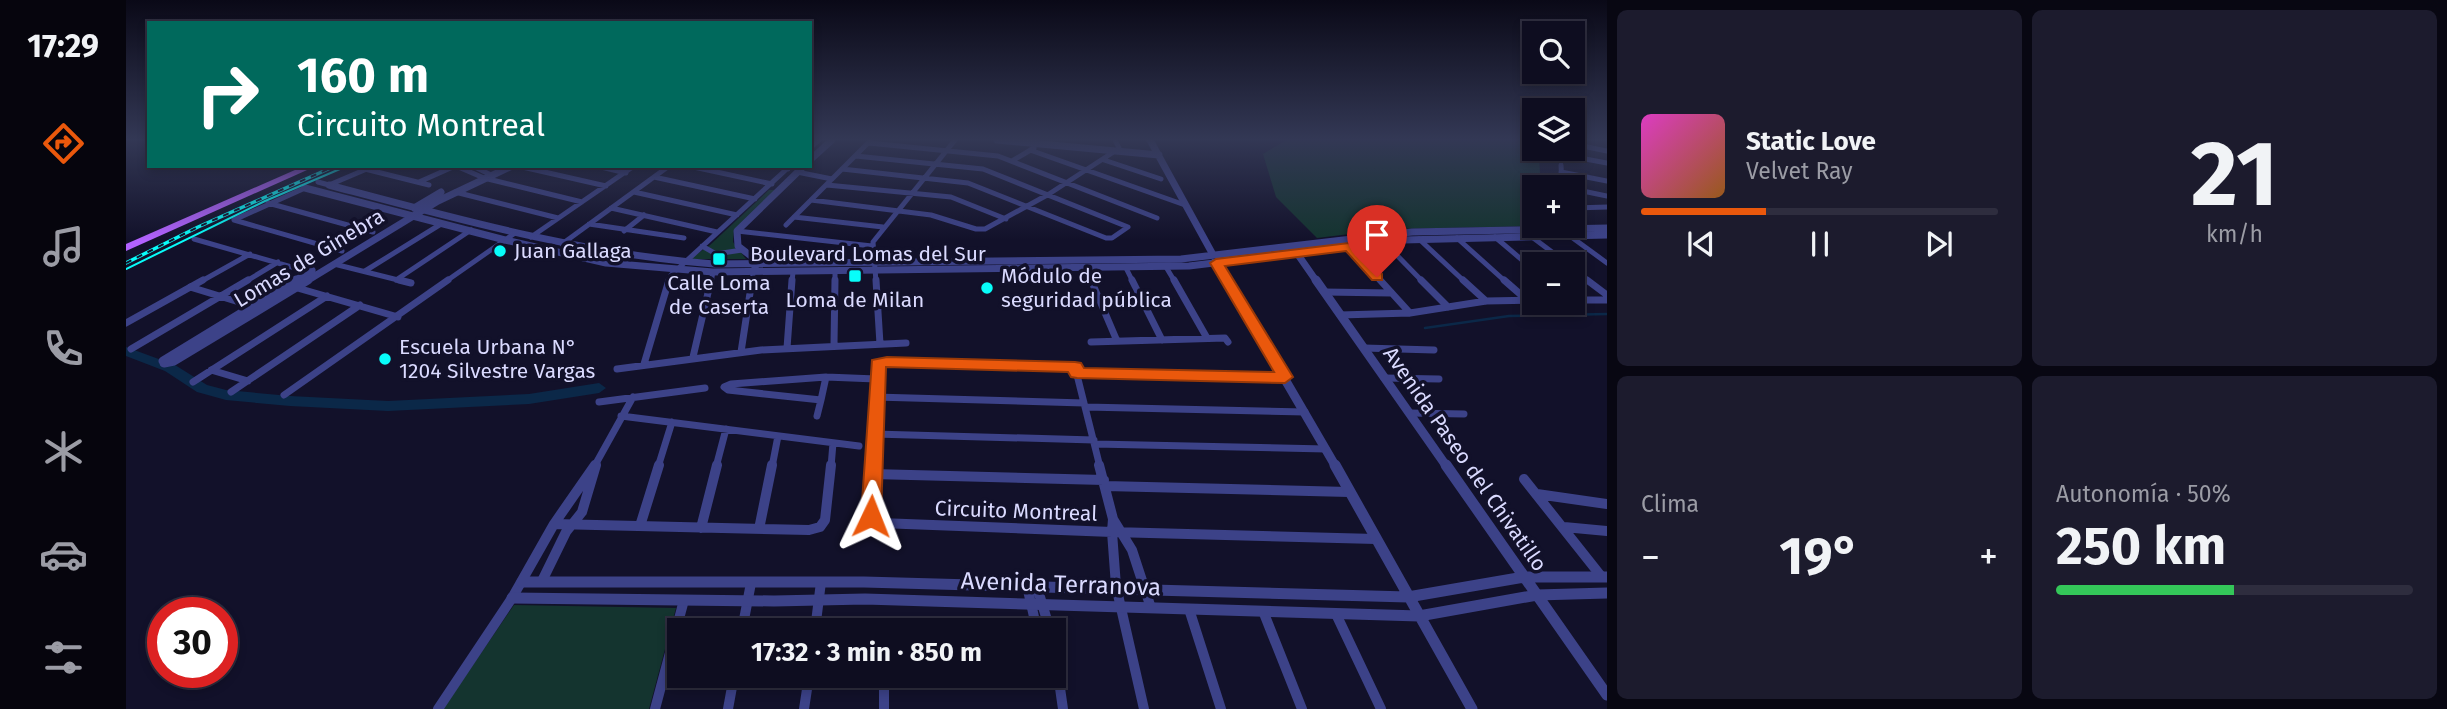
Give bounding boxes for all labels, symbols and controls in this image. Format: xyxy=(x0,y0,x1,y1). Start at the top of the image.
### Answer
map controls xyxy=(1522,21,1585,315)
button: search xyxy=(1522,21,1585,84)
text: 17:29 xyxy=(27,27,99,65)
text: 160 m xyxy=(297,46,429,105)
icon: right xyxy=(182,49,273,140)
button: layers xyxy=(1522,98,1585,161)
text: Circuito Montreal xyxy=(297,106,545,144)
icon: directions xyxy=(39,119,88,168)
text: 21 xyxy=(2191,120,2278,229)
text: Static Love xyxy=(1746,126,1876,157)
text: Velvet Ray xyxy=(1746,157,1853,185)
button: + xyxy=(1522,175,1585,238)
street label: Lomas de Ginebra xyxy=(229,203,389,313)
pin xyxy=(1347,205,1407,277)
icon: arrive xyxy=(1358,216,1396,254)
text: km/h xyxy=(2206,220,2263,248)
icon: music xyxy=(39,222,88,271)
icon: previous xyxy=(1682,225,1720,263)
icon: pause xyxy=(1801,225,1839,263)
icon: next xyxy=(1920,225,1958,263)
place label: Juan Gallaga xyxy=(514,238,632,264)
street label: Boulevard Lomas del Sur xyxy=(750,241,986,267)
marker: Juan Gallaga xyxy=(492,243,508,259)
marker: Calle Loma de Caserta xyxy=(711,251,727,267)
button: − xyxy=(1522,252,1585,315)
place label: Módulo de seguridad pública xyxy=(1001,263,1172,313)
marker: Loma de Milan xyxy=(847,268,863,284)
place label: Calle Loma de Caserta xyxy=(667,270,771,320)
marker: Módulo de seguridad pública xyxy=(979,280,995,296)
place label: Loma de Milan xyxy=(786,287,924,313)
icon: phone xyxy=(39,324,88,373)
place label: Escuela Urbana N° 1204 Silvestre Vargas xyxy=(399,334,596,384)
street label: Avenida Paseo del Chivatillo xyxy=(1378,342,1552,576)
marker: Escuela Urbana N° 1204 Silvestre Vargas xyxy=(377,351,393,367)
icon: climate xyxy=(39,427,88,476)
position arrow xyxy=(834,479,908,553)
text: Autonomía · 50% xyxy=(2056,480,2231,508)
text: Clima xyxy=(1641,490,1699,518)
street label: Circuito Montreal xyxy=(934,495,1098,527)
text: 250 km xyxy=(2056,515,2226,578)
text: 19° xyxy=(1779,525,1860,588)
icon: car xyxy=(39,530,88,579)
text: − xyxy=(1641,534,1660,580)
text: + xyxy=(1979,534,1998,580)
street label: Avenida Terranova xyxy=(960,567,1162,601)
speed limit sign: 30 xyxy=(147,597,238,688)
icon: filters xyxy=(39,633,88,682)
text: 17:32 · 3 min · 850 m xyxy=(751,637,982,668)

